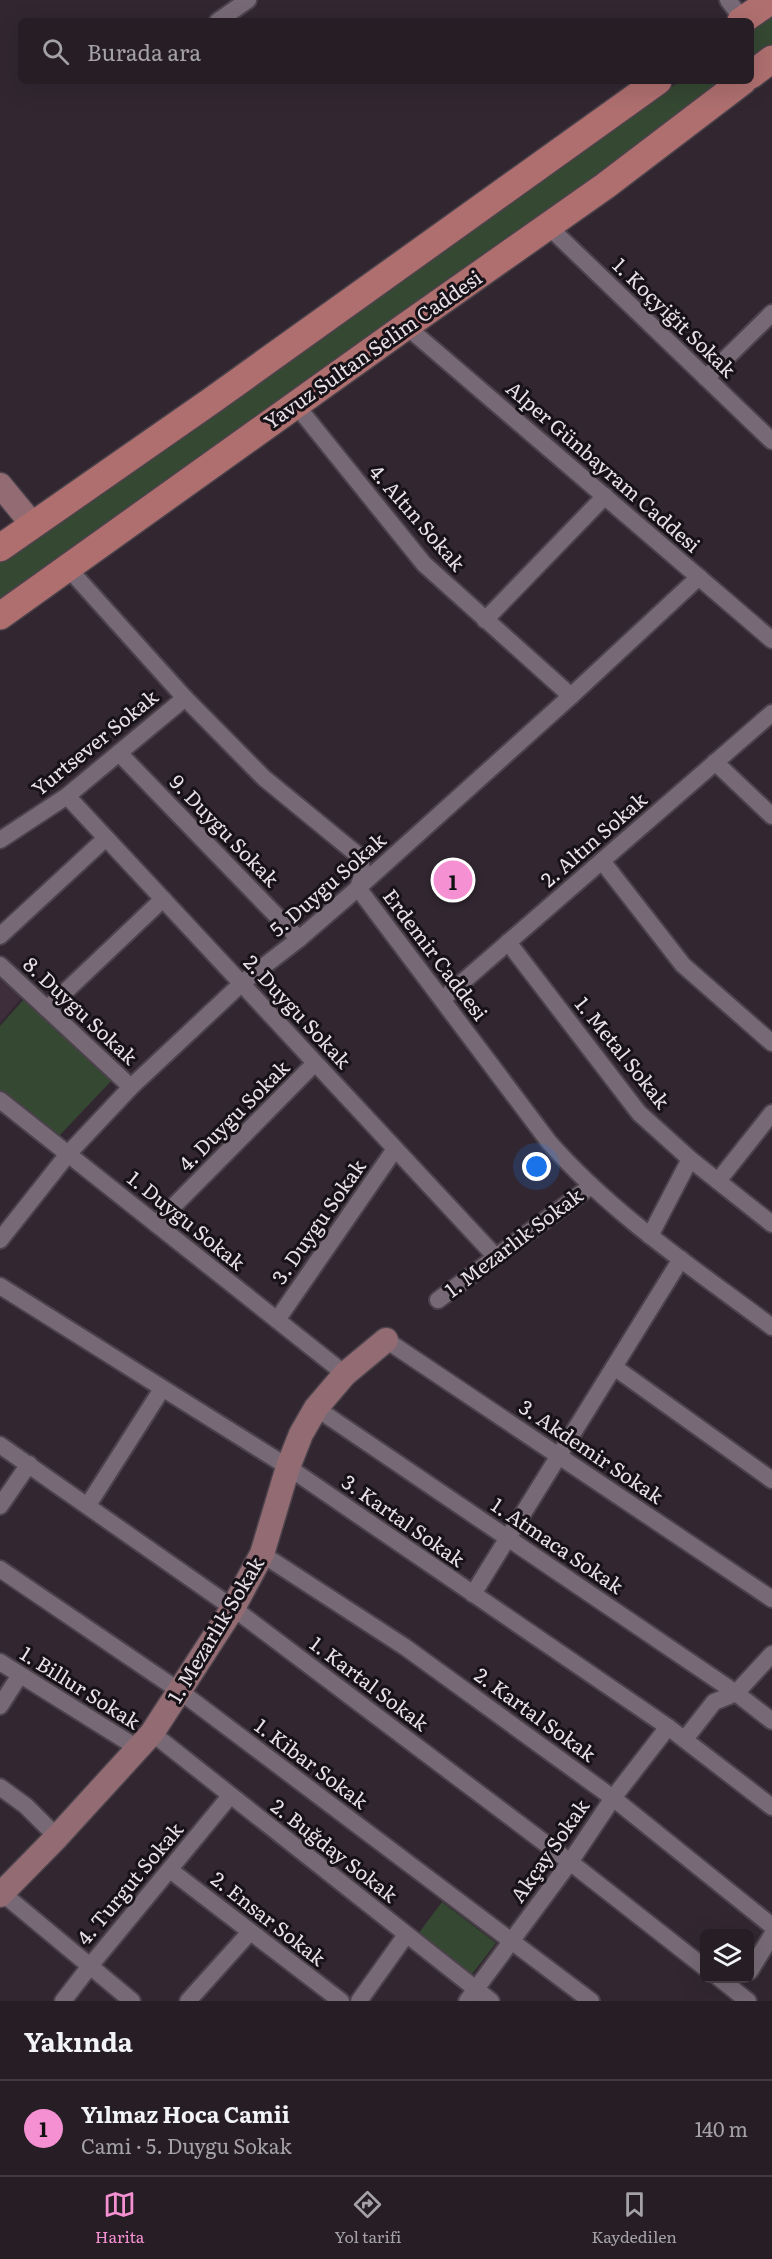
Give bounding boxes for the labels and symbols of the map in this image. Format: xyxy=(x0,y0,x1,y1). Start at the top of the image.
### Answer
street label: 1. Koçyiğit Sokak xyxy=(607,250,744,384)
street label: Yavuz Sultan Selim Caddesi xyxy=(257,261,487,435)
street label: Alper Günbayram Caddesi xyxy=(501,373,708,559)
street label: 4. Altın Sokak xyxy=(364,457,474,577)
street label: Yurtsever Sokak xyxy=(24,680,164,802)
street label: 9. Duygu Sokak xyxy=(164,767,287,893)
street label: 2. Altın Sokak xyxy=(533,783,653,893)
street label: 5. Duygu Sokak xyxy=(262,824,392,943)
pin: 1 xyxy=(434,858,472,902)
street label: Erdemir Caddesi xyxy=(377,882,496,1026)
street label: 2. Duygu Sokak xyxy=(238,947,360,1075)
street label: 8. Duygu Sokak xyxy=(18,949,146,1071)
street label: 1. Metal Sokak xyxy=(569,989,679,1115)
street label: 4. Duygu Sokak xyxy=(170,1052,296,1177)
street label: 3. Duygu Sokak xyxy=(263,1152,372,1289)
your location xyxy=(522,1152,551,1181)
street label: 1. Duygu Sokak xyxy=(122,1163,253,1277)
street label: 1. Mezarlık Sokak xyxy=(437,1179,589,1303)
street label: 3. Akdemir Sokak xyxy=(514,1391,671,1510)
street label: 3. Kartal Sokak xyxy=(336,1466,472,1573)
street label: 1. Atmaca Sokak xyxy=(486,1489,631,1600)
street label: 1. Mezarlık Sokak xyxy=(159,1549,270,1708)
street label: 1. Kartal Sokak xyxy=(305,1628,436,1737)
street label: 1. Billur Sokak xyxy=(15,1637,148,1736)
street label: 2. Kartal Sokak xyxy=(469,1659,604,1768)
street label: 1. Kibar Sokak xyxy=(249,1710,376,1815)
street label: 2. Buğday Sokak xyxy=(266,1790,406,1909)
street label: Akçay Sokak xyxy=(502,1791,596,1908)
street label: 4. Turgut Sokak xyxy=(68,1814,189,1951)
street label: 2. Ensar Sokak xyxy=(206,1863,334,1972)

